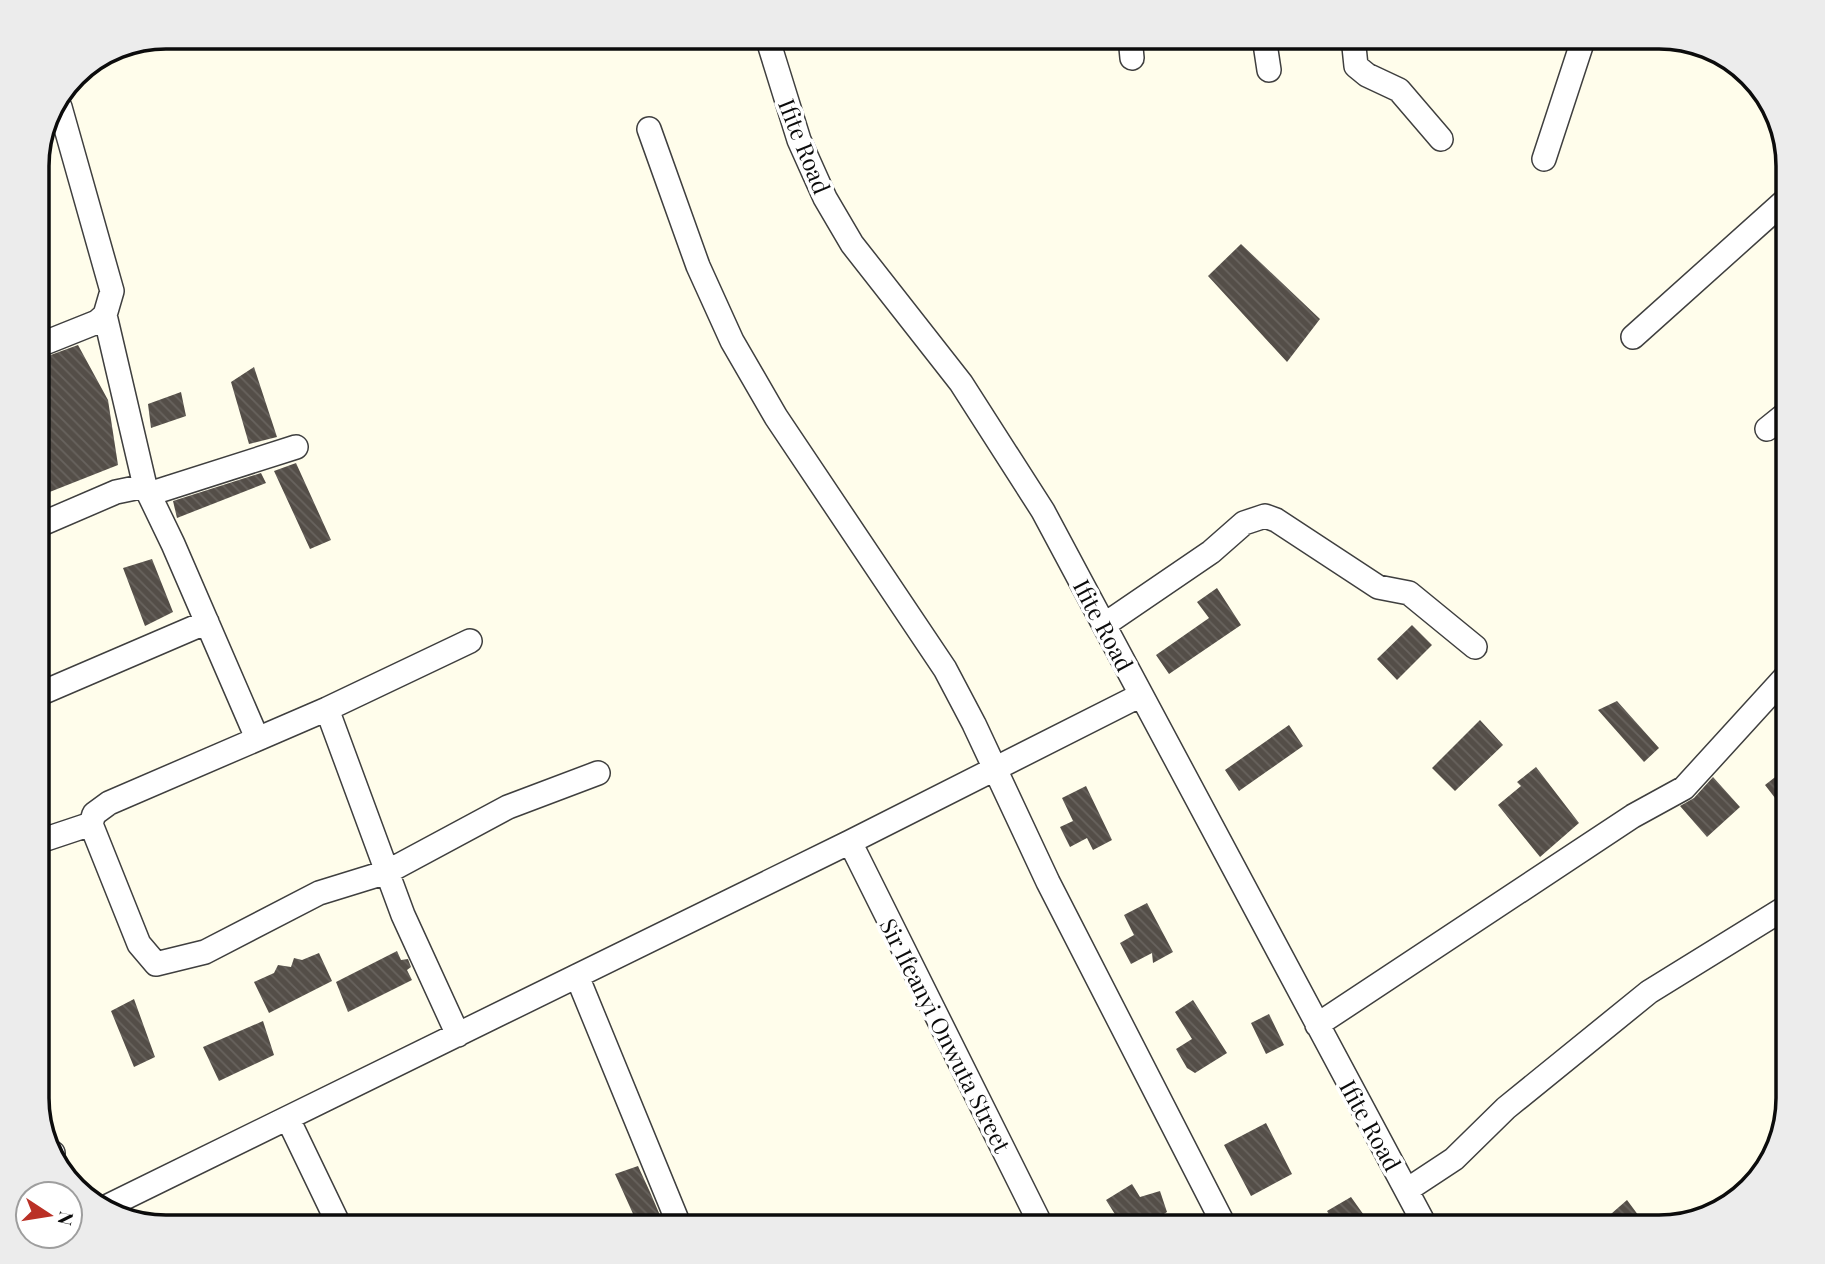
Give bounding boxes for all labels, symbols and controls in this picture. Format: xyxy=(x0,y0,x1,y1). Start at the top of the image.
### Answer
street label: Ifite Road xyxy=(772,94,838,198)
street label: Ifite Road xyxy=(1067,574,1141,676)
street label: Sir Ifeanyi Onwuta Street xyxy=(873,913,1019,1158)
street label: Ifite Road xyxy=(1333,1074,1409,1176)
north arrow xyxy=(14,1180,84,1250)
text: N xyxy=(52,1209,81,1228)

